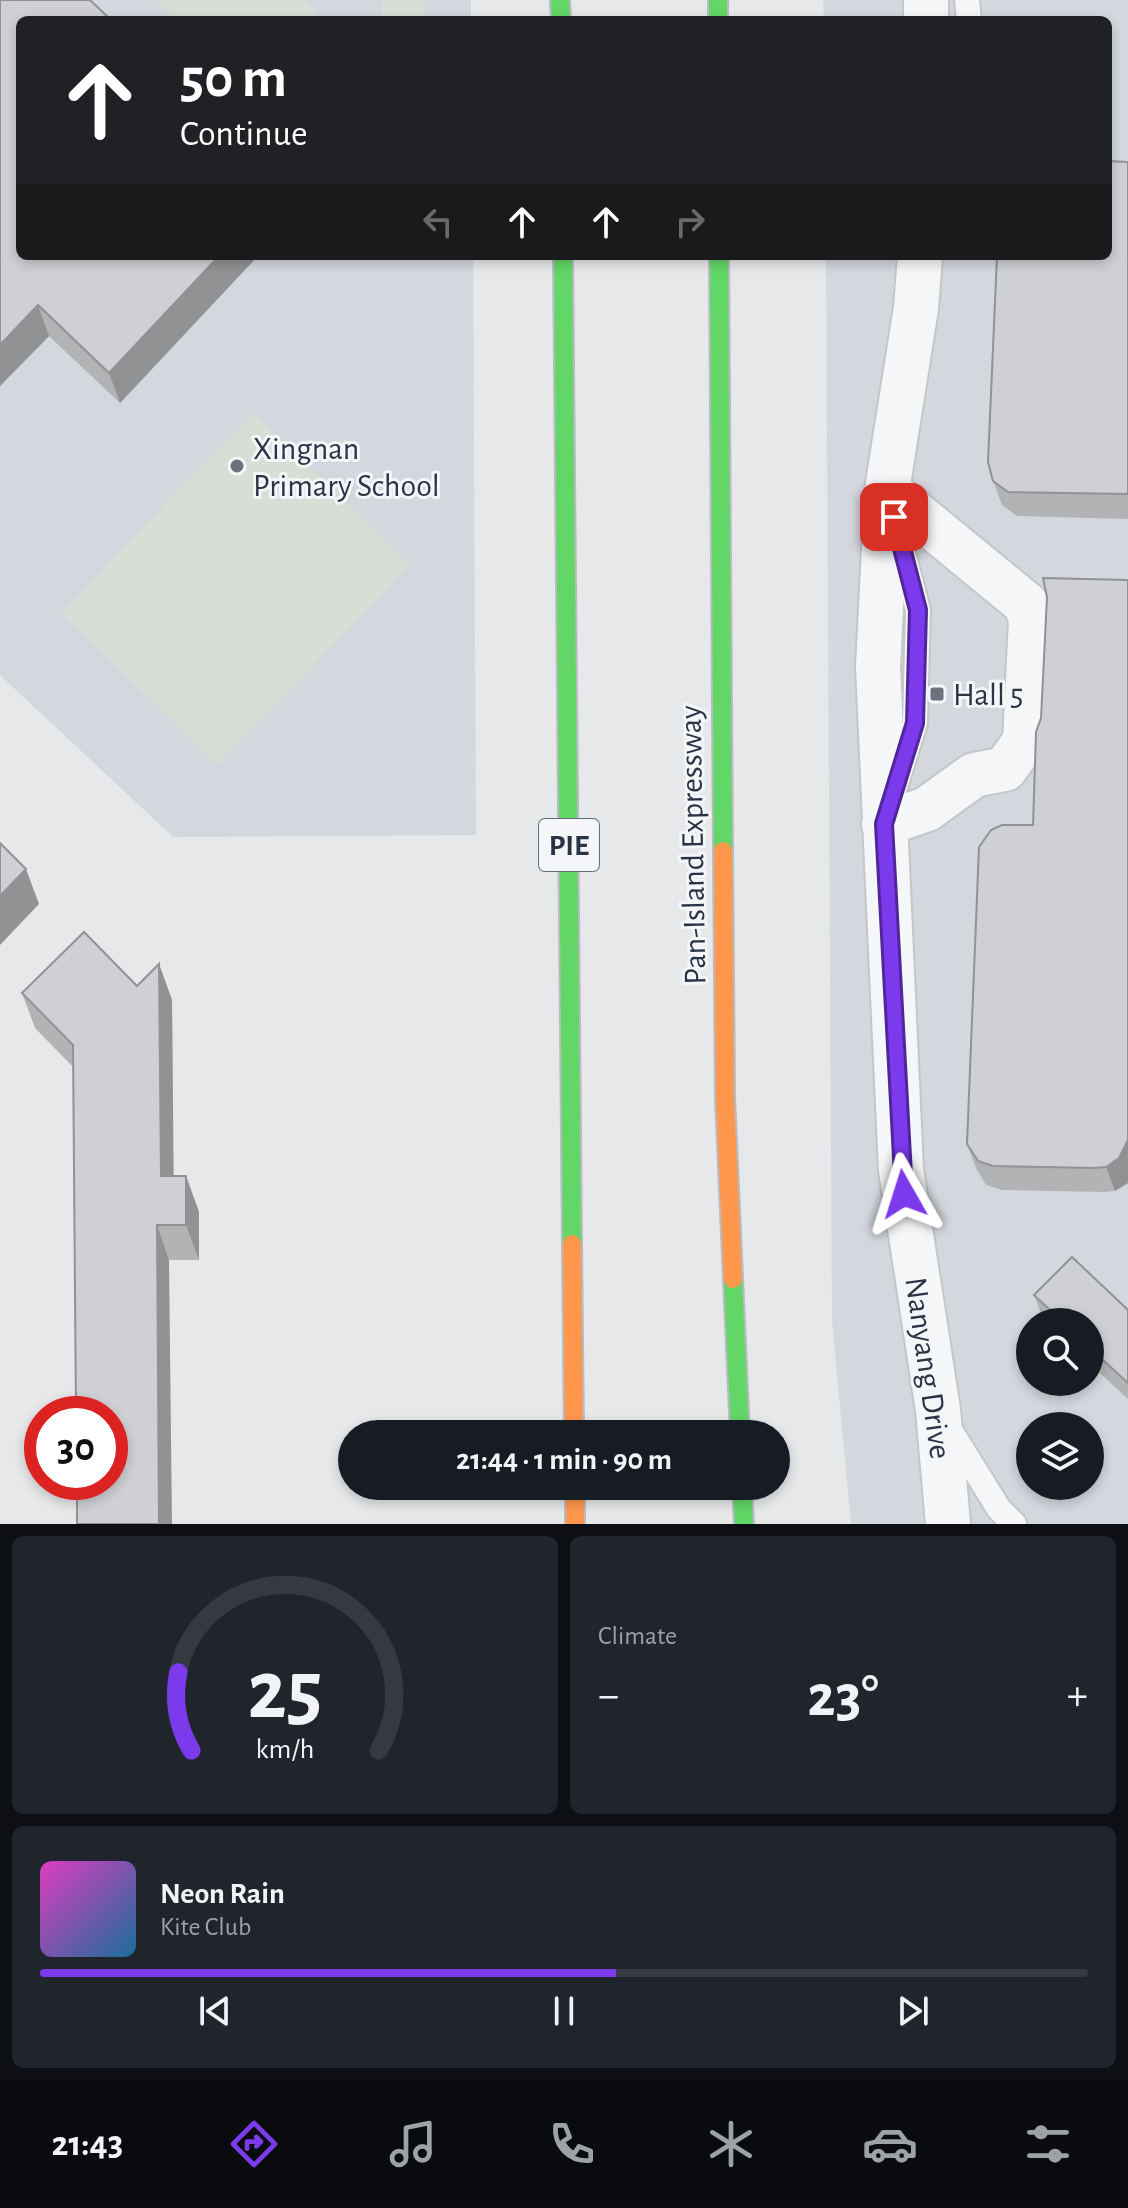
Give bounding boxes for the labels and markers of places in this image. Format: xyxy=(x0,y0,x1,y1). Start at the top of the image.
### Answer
place label: Xingnan Primary School xyxy=(253,433,440,502)
marker: Xingnan Primary School xyxy=(228,457,246,475)
pin xyxy=(860,483,928,551)
place label: Hall 5 xyxy=(953,679,1024,711)
marker: Hall 5 xyxy=(928,685,946,703)

